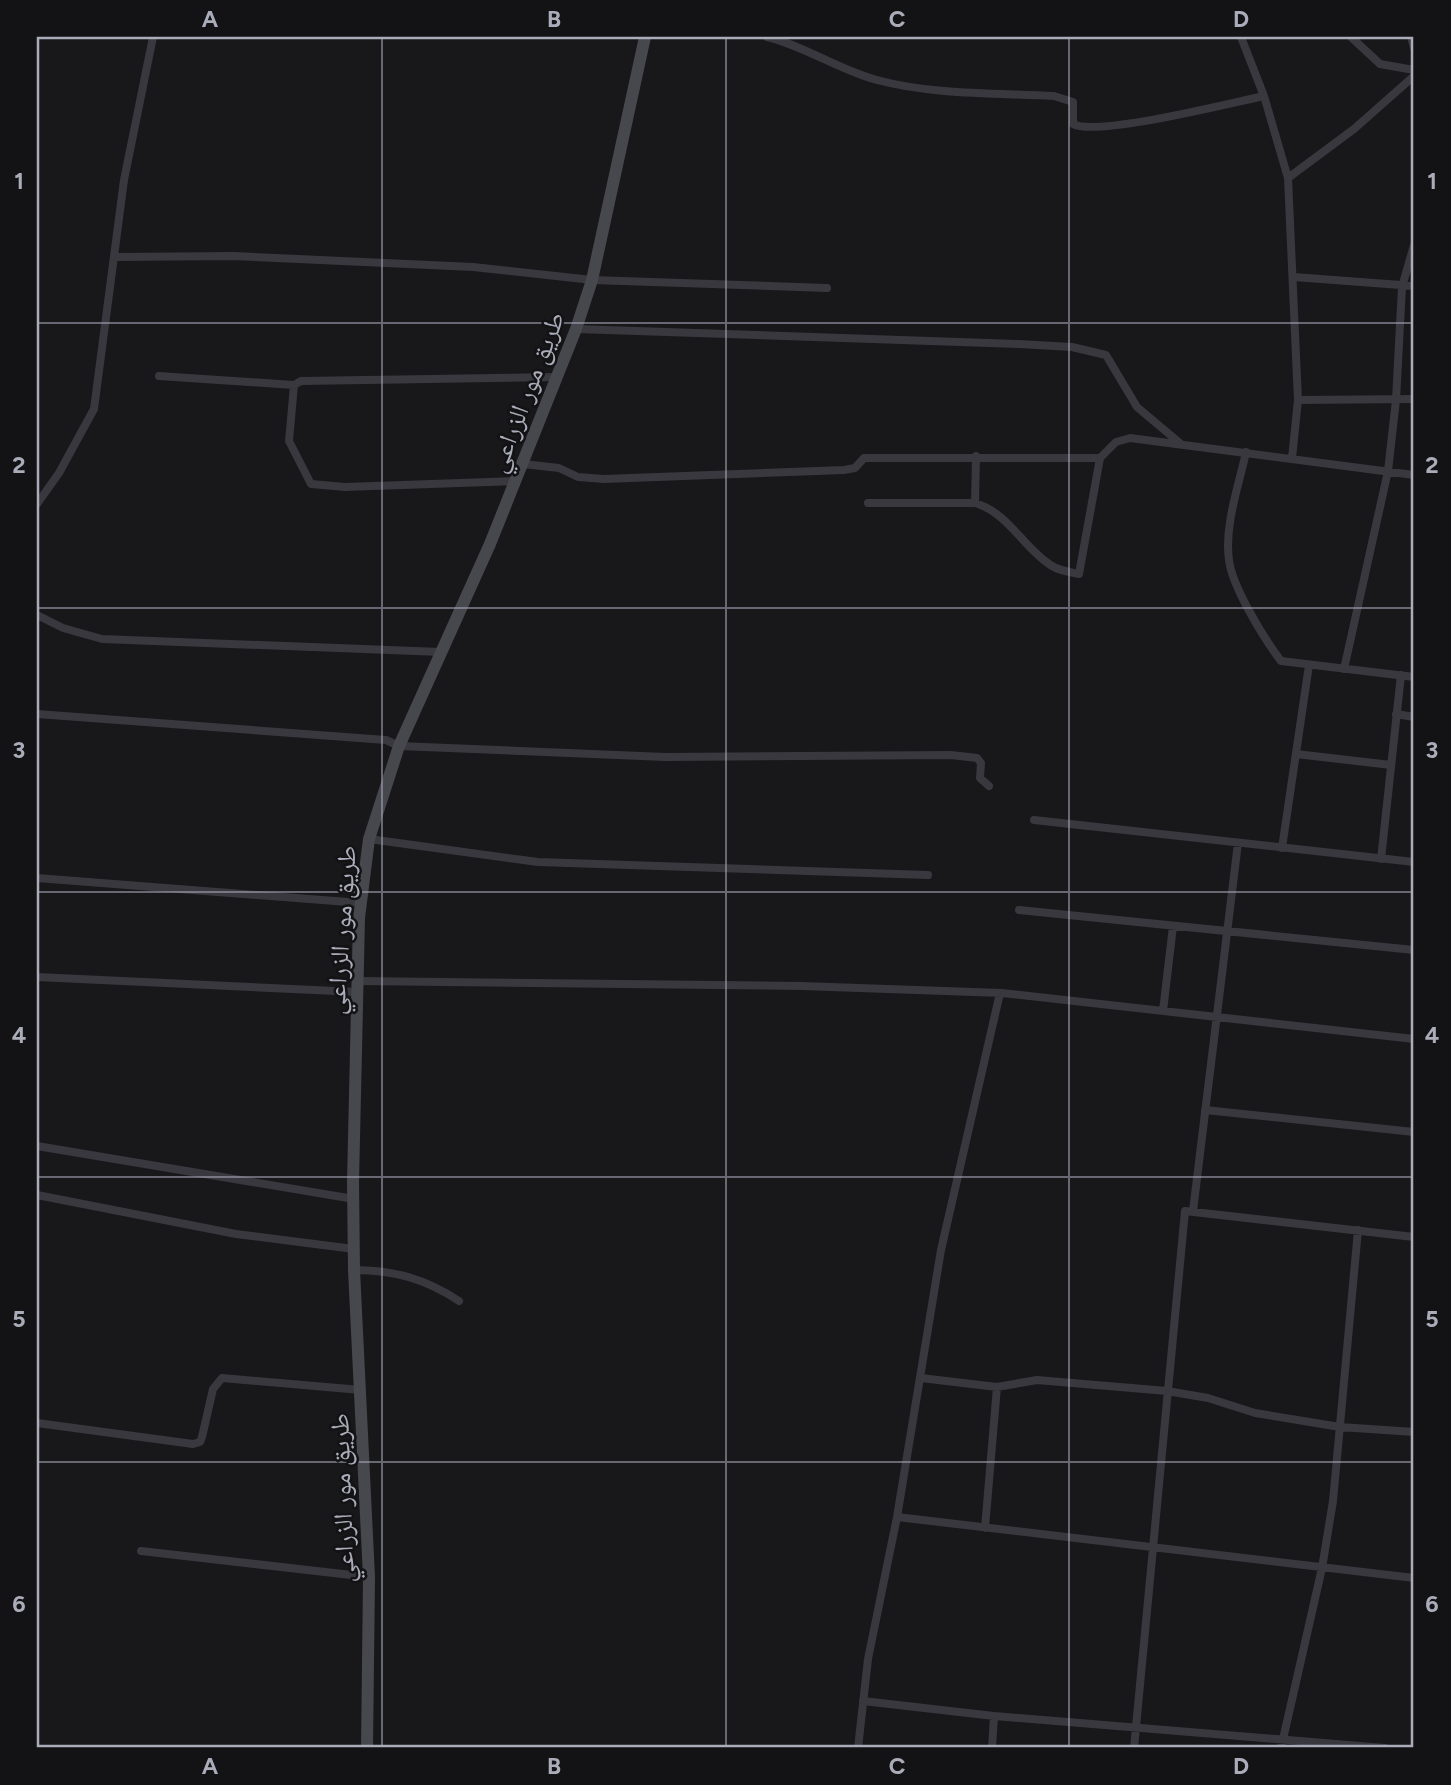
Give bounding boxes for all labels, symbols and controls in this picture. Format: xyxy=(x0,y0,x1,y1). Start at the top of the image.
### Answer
text: A xyxy=(202,5,219,33)
text: B xyxy=(547,5,561,33)
text: C xyxy=(889,5,906,33)
text: D xyxy=(1233,5,1249,33)
text: 1 xyxy=(14,167,24,195)
text: 1 xyxy=(1427,167,1437,195)
street label: طريق مور الزراعي xyxy=(481,307,576,479)
text: 2 xyxy=(12,451,26,479)
text: 2 xyxy=(1425,451,1439,479)
text: 3 xyxy=(13,736,25,764)
text: 3 xyxy=(1426,736,1438,764)
street label: طريق مور الزراعي xyxy=(319,844,367,1016)
text: 4 xyxy=(12,1021,26,1049)
text: 4 xyxy=(1425,1021,1439,1049)
text: 5 xyxy=(12,1305,26,1333)
text: 5 xyxy=(1425,1305,1439,1333)
street label: طريق مور الزراعي xyxy=(323,1413,366,1583)
text: 6 xyxy=(12,1590,26,1618)
text: 6 xyxy=(1425,1590,1439,1618)
text: A xyxy=(202,1752,219,1780)
text: B xyxy=(547,1752,561,1780)
text: C xyxy=(889,1752,906,1780)
text: D xyxy=(1233,1752,1249,1780)

